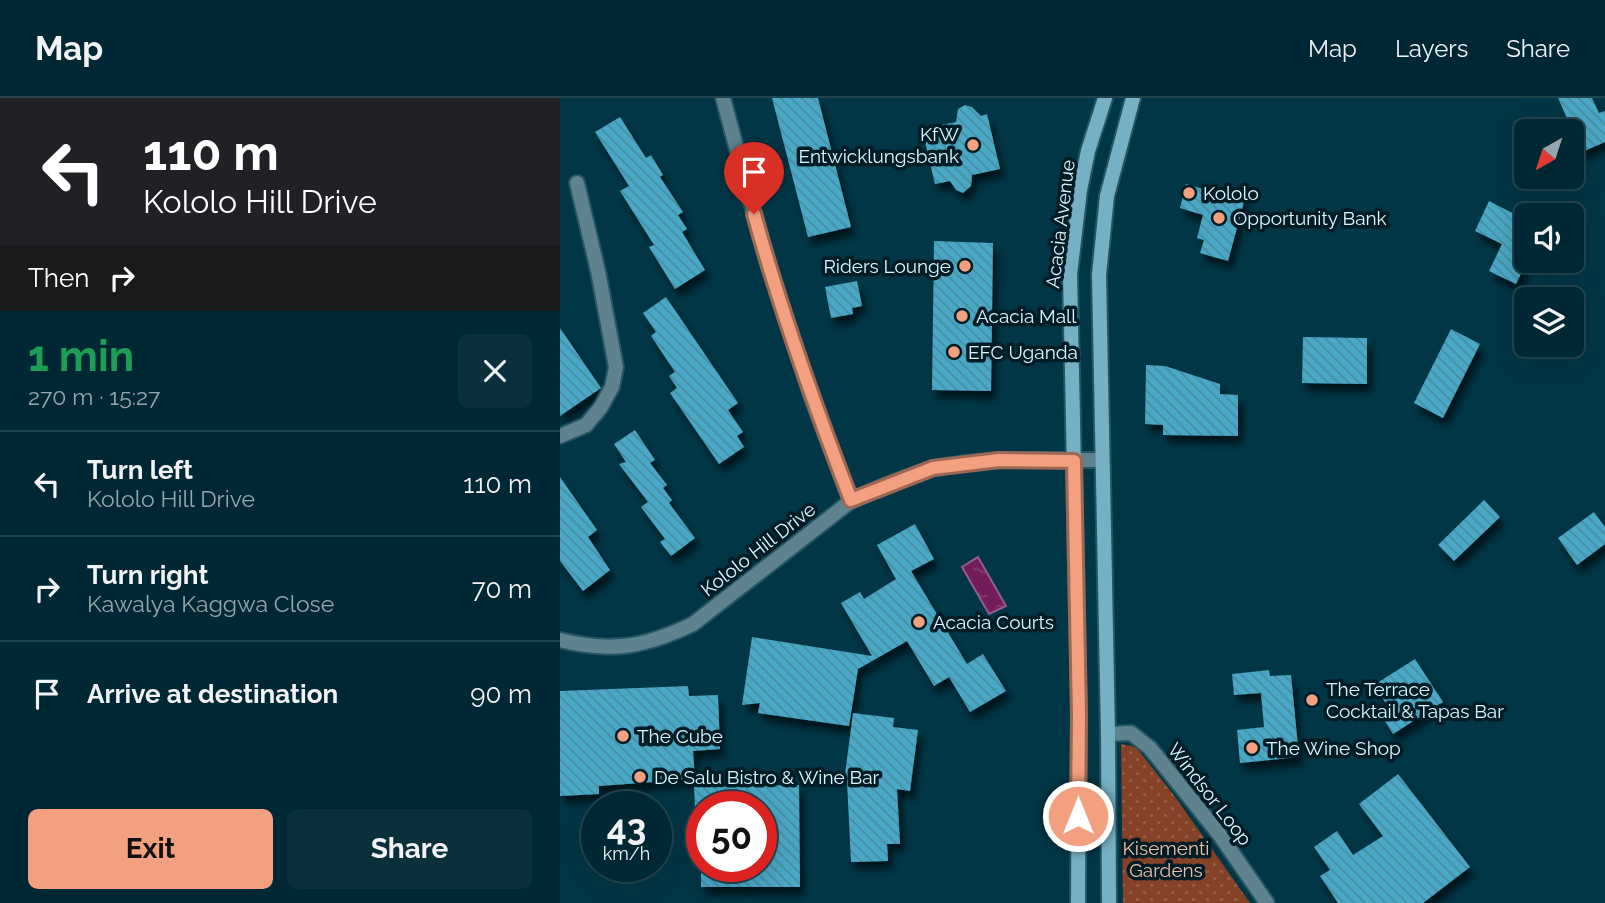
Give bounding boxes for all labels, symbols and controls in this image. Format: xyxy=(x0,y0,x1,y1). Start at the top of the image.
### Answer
text: Map xyxy=(35,29,103,68)
text: Map xyxy=(1308,34,1357,63)
text: Layers xyxy=(1395,34,1468,63)
text: Share xyxy=(1506,34,1570,63)
north arrow xyxy=(1514,119,1584,189)
map controls xyxy=(1514,119,1584,357)
place label: KfW Entwicklungsbank xyxy=(798,123,959,167)
text: 110 m xyxy=(143,124,279,181)
icon: left xyxy=(28,126,119,217)
marker: KfW Entwicklungsbank xyxy=(965,137,981,153)
pin xyxy=(724,142,784,214)
icon: arrive xyxy=(735,153,773,191)
street label: Acacia Avenue xyxy=(1041,159,1079,289)
place label: Kololo xyxy=(1203,182,1259,204)
text: Kololo Hill Drive xyxy=(143,183,377,220)
marker: Kololo xyxy=(1181,185,1197,201)
button: sound xyxy=(1514,203,1584,273)
place label: Opportunity Bank xyxy=(1233,207,1387,229)
marker: Opportunity Bank xyxy=(1211,210,1227,226)
place label: Riders Lounge xyxy=(823,255,951,277)
marker: Riders Lounge xyxy=(957,258,973,274)
icon: right xyxy=(103,259,141,297)
text: Then xyxy=(28,263,89,293)
button: layers xyxy=(1514,287,1584,357)
place label: Acacia Mall xyxy=(976,305,1077,327)
marker: Acacia Mall xyxy=(954,308,970,324)
text: 1 min xyxy=(28,332,134,381)
button: close xyxy=(458,334,532,408)
place label: EFC Uganda xyxy=(968,341,1078,363)
marker: EFC Uganda xyxy=(946,344,962,360)
text: 270 m · 15:27 xyxy=(28,383,160,410)
text: Turn left xyxy=(87,455,193,485)
icon: left xyxy=(28,465,66,503)
text: 110 m xyxy=(463,469,532,499)
text: Kololo Hill Drive xyxy=(87,485,255,512)
street label: Kololo Hill Drive xyxy=(697,498,819,600)
text: Turn right xyxy=(87,560,208,590)
icon: right xyxy=(28,570,66,608)
text: 70 m xyxy=(472,574,532,604)
text: Kawalya Kaggwa Close xyxy=(87,590,334,617)
place label: Acacia Courts xyxy=(933,611,1054,633)
marker: Acacia Courts xyxy=(911,614,927,630)
icon: arrive xyxy=(28,675,66,713)
place label: The Terrace Cocktail & Tapas Bar xyxy=(1326,678,1504,722)
text: Arrive at destination xyxy=(87,679,338,709)
text: 90 m xyxy=(470,679,532,709)
marker: The Terrace Cocktail & Tapas Bar xyxy=(1304,692,1320,708)
place label: The Cube xyxy=(637,725,723,747)
marker: The Cube xyxy=(615,728,631,744)
place label: The Wine Shop xyxy=(1266,737,1401,759)
street label: Windsor Loop xyxy=(1163,739,1257,849)
marker: The Wine Shop xyxy=(1244,740,1260,756)
place label: De Salu Bistro & Wine Bar xyxy=(654,766,880,788)
marker: De Salu Bistro & Wine Bar xyxy=(632,769,648,785)
position arrow xyxy=(1041,779,1115,853)
speed limit sign: 50 xyxy=(686,791,777,882)
text: 43 xyxy=(607,807,646,848)
button: Exit xyxy=(28,809,273,889)
button: Share xyxy=(287,809,532,889)
park label: Kisementi Gardens xyxy=(1123,837,1209,881)
text: km/h xyxy=(603,843,650,864)

